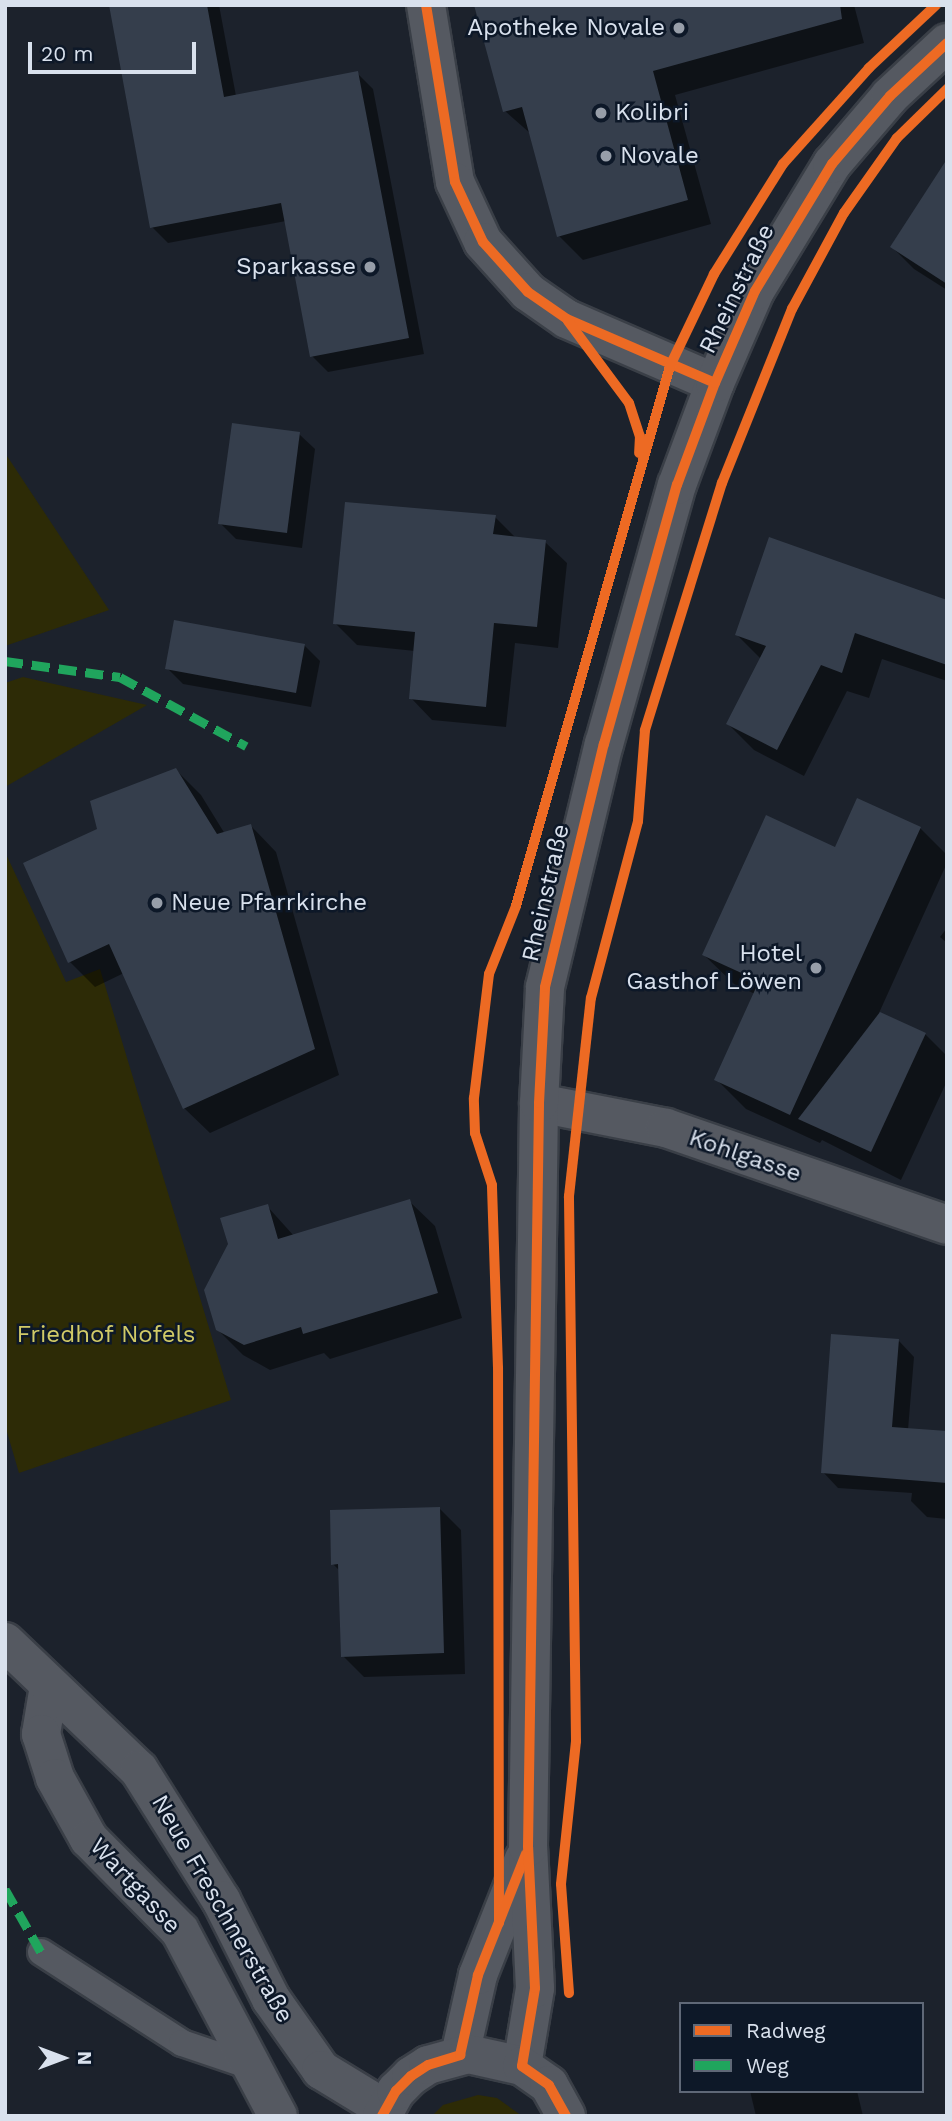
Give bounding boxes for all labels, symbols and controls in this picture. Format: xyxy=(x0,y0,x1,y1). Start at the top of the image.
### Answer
place label: Apotheke Novale xyxy=(467,14,665,42)
marker: Apotheke Novale xyxy=(671,20,687,36)
scale bar xyxy=(32,28,200,72)
text: 20 m xyxy=(41,41,93,66)
place label: Kolibri xyxy=(615,99,689,127)
marker: Kolibri xyxy=(593,105,609,121)
place label: Novale xyxy=(620,142,699,170)
marker: Novale xyxy=(598,148,614,164)
street label: Rheinstraße xyxy=(693,220,781,358)
place label: Sparkasse xyxy=(236,253,356,281)
marker: Sparkasse xyxy=(362,259,378,275)
street label: Rheinstraße xyxy=(516,821,576,965)
place label: Neue Pfarrkirche xyxy=(171,889,367,917)
marker: Neue Pfarrkirche xyxy=(149,895,165,911)
place label: Hotel Gasthof Löwen xyxy=(625,940,802,996)
marker: Hotel Gasthof Löwen xyxy=(808,960,824,976)
street label: Kohlgasse xyxy=(685,1123,805,1189)
park label: Friedhof Nofels xyxy=(16,1321,196,1349)
street label: Neue Freschnerstraße xyxy=(145,1790,299,2028)
street label: Wartgasse xyxy=(83,1832,187,1940)
legend xyxy=(679,2002,924,2093)
text: Radweg xyxy=(746,2018,826,2043)
north arrow xyxy=(28,2023,98,2093)
text: N xyxy=(73,2051,96,2065)
text: Weg xyxy=(746,2053,789,2078)

